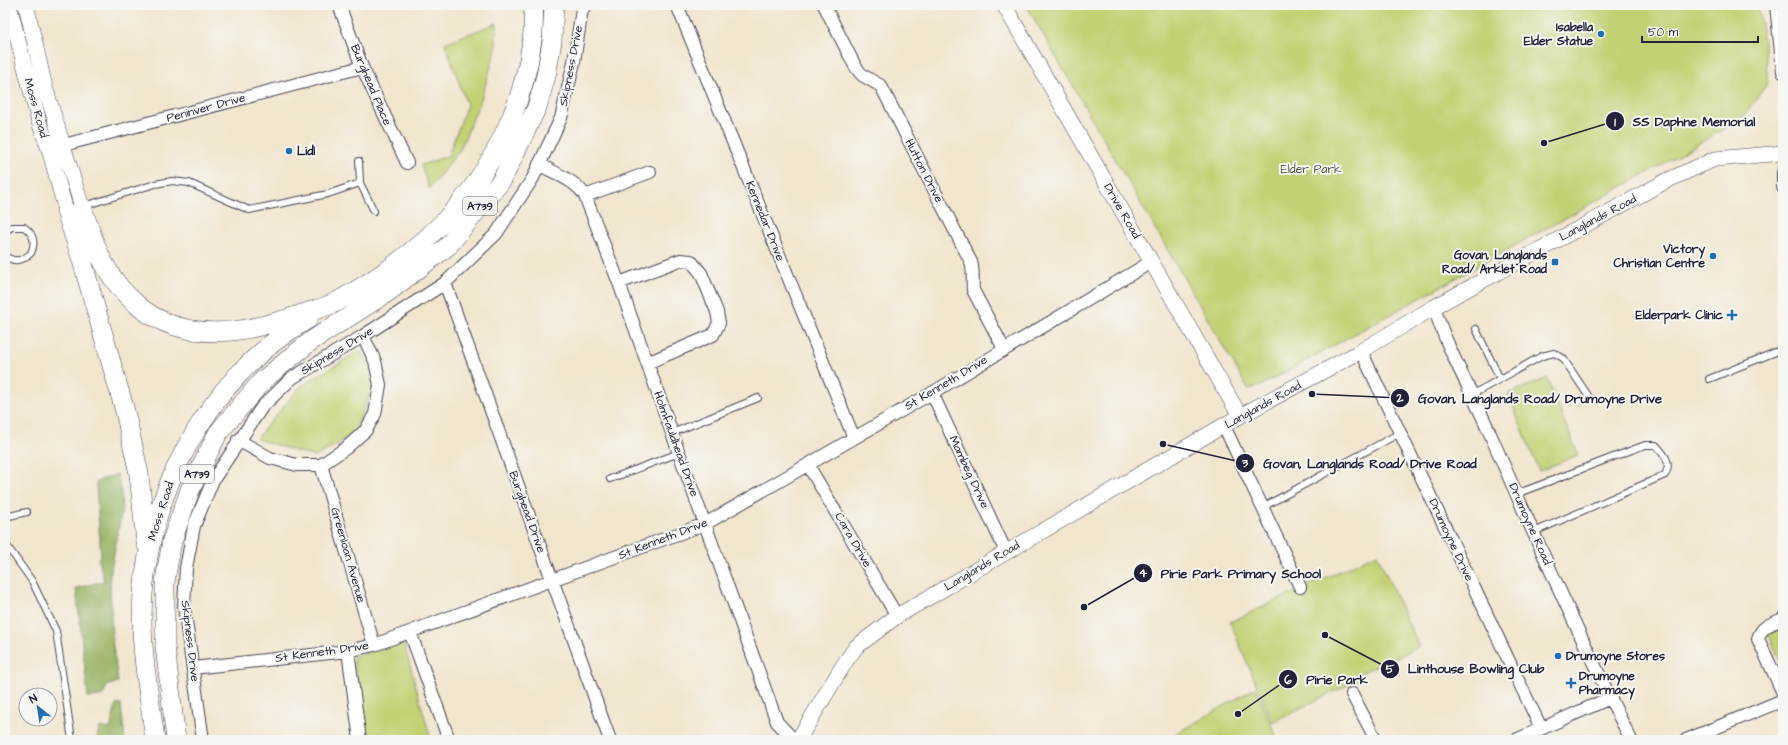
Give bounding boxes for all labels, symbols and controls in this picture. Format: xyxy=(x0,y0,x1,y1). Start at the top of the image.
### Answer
scale bar xyxy=(1642,18,1758,44)
place label: Isabella Elder Statue xyxy=(1524,19,1594,50)
street label: Skipness Drive xyxy=(555,24,587,108)
text: 50 m xyxy=(1648,24,1679,41)
marker: Isabella Elder Statue xyxy=(1596,29,1606,39)
street label: Burghead Place xyxy=(345,42,396,129)
street label: Moss Road xyxy=(19,76,53,140)
street label: Peninver Drive xyxy=(165,89,248,127)
callout: SS Daphne Memorial xyxy=(1605,109,1763,134)
text: SS Daphne Memorial xyxy=(1632,113,1755,132)
text: 1 xyxy=(1614,114,1616,131)
street label: Hutton Drive xyxy=(901,136,948,206)
place label: Lidl xyxy=(297,143,315,160)
marker: Lidl xyxy=(284,146,294,156)
park label: Elder Park xyxy=(1281,161,1342,178)
street label: Kennedar Drive xyxy=(741,178,789,264)
street label: Drive Road xyxy=(1099,180,1145,242)
street label: Langlands Road xyxy=(1556,191,1640,246)
road number: A739 xyxy=(463,197,497,215)
place label: Victory Christian Centre xyxy=(1614,241,1706,272)
place label: Govan, Langlands Road/ Arklet Road xyxy=(1442,247,1548,278)
marker: Victory Christian Centre xyxy=(1708,251,1718,261)
marker: Govan, Langlands Road/ Arklet Road xyxy=(1550,257,1560,267)
place label: Elderpark Clinic xyxy=(1636,307,1723,325)
marker: Elderpark Clinic xyxy=(1726,309,1738,321)
street label: Skipness Drive xyxy=(298,322,377,379)
street label: St Kenneth Drive xyxy=(901,351,991,415)
street label: Langlands Road xyxy=(1222,377,1305,434)
callout: Govan, Langlands Road/ Drumoyne Drive xyxy=(1390,386,1670,411)
street label: Holmfauldhead Drive xyxy=(649,389,703,500)
text: 2 xyxy=(1396,390,1404,407)
text: Govan, Langlands Road/ Drumoyne Drive xyxy=(1418,390,1662,410)
street label: Mambeg Drive xyxy=(944,433,994,512)
callout: Govan, Langlands Road/ Drive Road xyxy=(1235,451,1484,476)
text: 3 xyxy=(1241,455,1249,472)
text: Govan, Langlands Road/ Drive Road xyxy=(1263,455,1477,475)
road number: A739 xyxy=(180,465,214,483)
street label: Burghead Drive xyxy=(503,469,550,556)
street label: Moss Road xyxy=(143,479,179,543)
street label: Drumoyne Road xyxy=(1503,480,1556,568)
street label: Drumoyne Drive xyxy=(1423,496,1478,585)
street label: Greenloan Avenue xyxy=(326,505,370,605)
street label: Cara Drive xyxy=(830,509,876,571)
street label: St Kenneth Drive xyxy=(616,514,710,564)
street label: Langlands Road xyxy=(941,537,1023,596)
callout: Pirie Park Primary School xyxy=(1133,560,1329,585)
text: 4 xyxy=(1139,565,1148,582)
text: Pirie Park Primary School xyxy=(1161,565,1321,584)
street label: Skipness Drive xyxy=(177,599,203,683)
street label: St Kenneth Drive xyxy=(274,637,370,667)
place label: Drumoyne Stores xyxy=(1566,648,1665,666)
marker: Drumoyne Stores xyxy=(1553,651,1563,661)
callout: Linthouse Bowling Club xyxy=(1380,656,1553,681)
text: Linthouse Bowling Club xyxy=(1408,660,1545,680)
text: 5 xyxy=(1386,661,1395,678)
callout: Pirie Park xyxy=(1278,667,1375,692)
place label: Drumoyne Pharmacy xyxy=(1579,668,1635,700)
text: Pirie Park xyxy=(1306,671,1369,689)
text: 6 xyxy=(1284,672,1292,689)
marker: Drumoyne Pharmacy xyxy=(1566,678,1576,688)
north arrow xyxy=(18,687,58,727)
text: N xyxy=(27,691,40,707)

